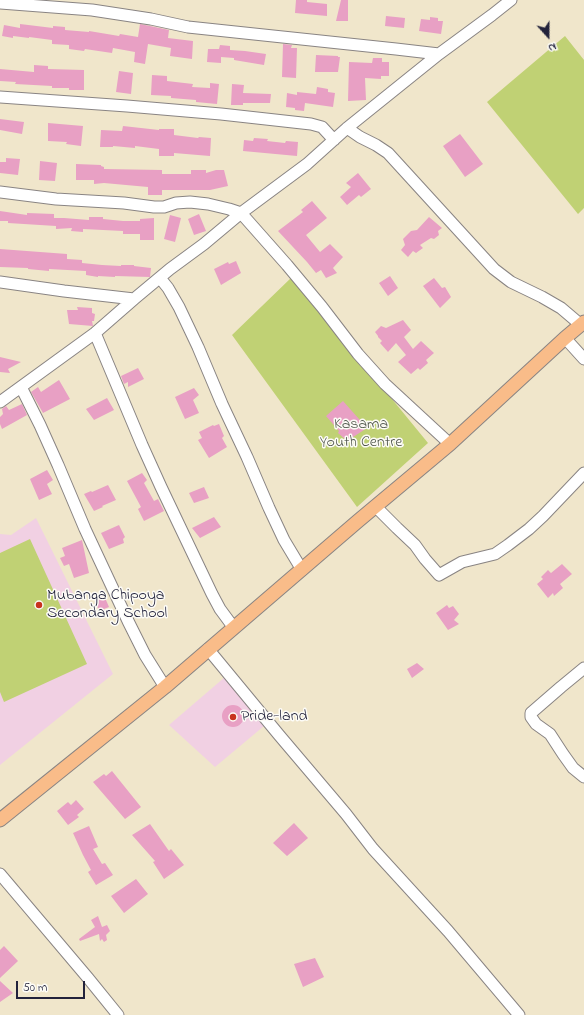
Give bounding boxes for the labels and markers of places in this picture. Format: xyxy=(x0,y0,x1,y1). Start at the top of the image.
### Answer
place label: Mubanga Chipoya Secondary School xyxy=(47,586,167,624)
marker: Mubanga Chipoya Secondary School xyxy=(34,600,44,610)
place label: Pride-land xyxy=(241,707,308,727)
marker: Pride-land xyxy=(228,712,238,722)

